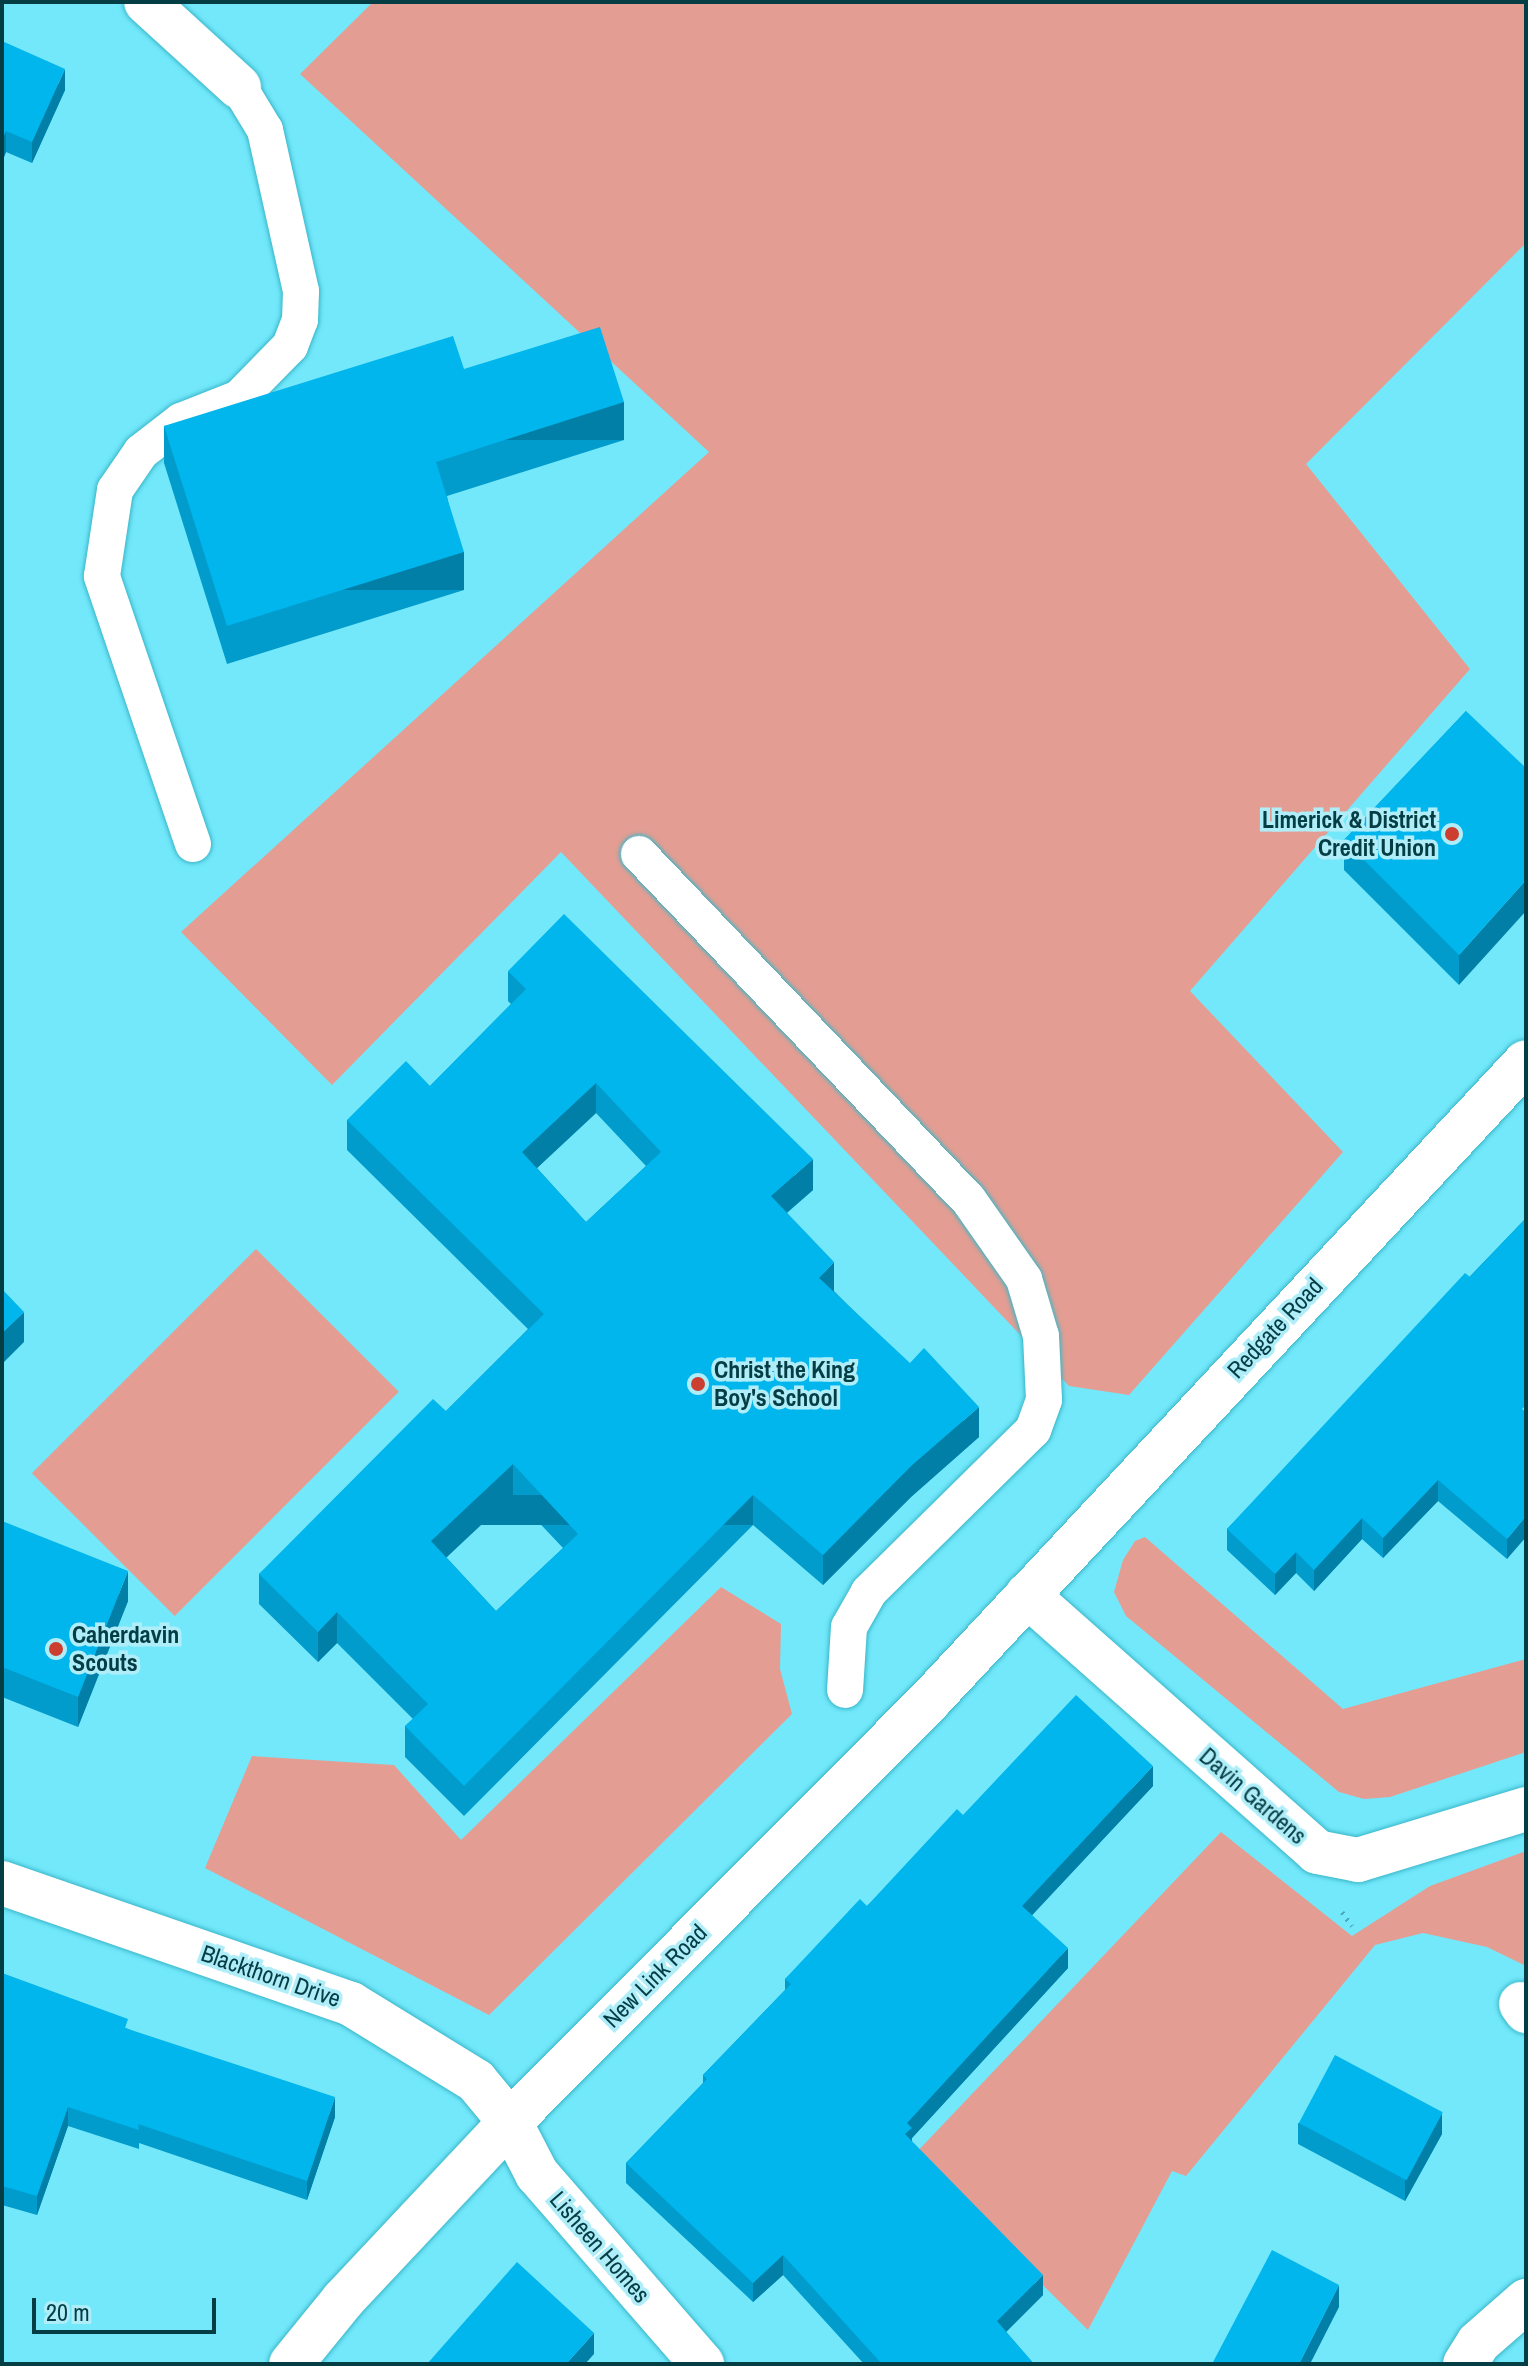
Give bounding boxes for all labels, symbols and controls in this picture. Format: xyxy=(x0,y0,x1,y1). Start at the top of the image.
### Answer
place label: Limerick & District Credit Union xyxy=(1262,806,1436,862)
marker: Limerick & District Credit Union xyxy=(1443,825,1461,843)
street label: Redgate Road xyxy=(1221,1272,1329,1384)
place label: Christ the King Boy's School xyxy=(714,1356,855,1412)
marker: Christ the King Boy's School xyxy=(689,1375,707,1393)
place label: Caherdavin Scouts xyxy=(72,1621,179,1677)
marker: Caherdavin Scouts xyxy=(47,1640,65,1658)
street label: Davin Gardens xyxy=(1194,1742,1312,1850)
street label: New Link Road xyxy=(597,1918,713,2034)
street label: Blackthorn Drive xyxy=(198,1939,344,2013)
street label: Lisheen Homes xyxy=(544,2186,656,2308)
scale bar xyxy=(36,2282,220,2332)
text: 20 m xyxy=(46,2296,90,2328)

